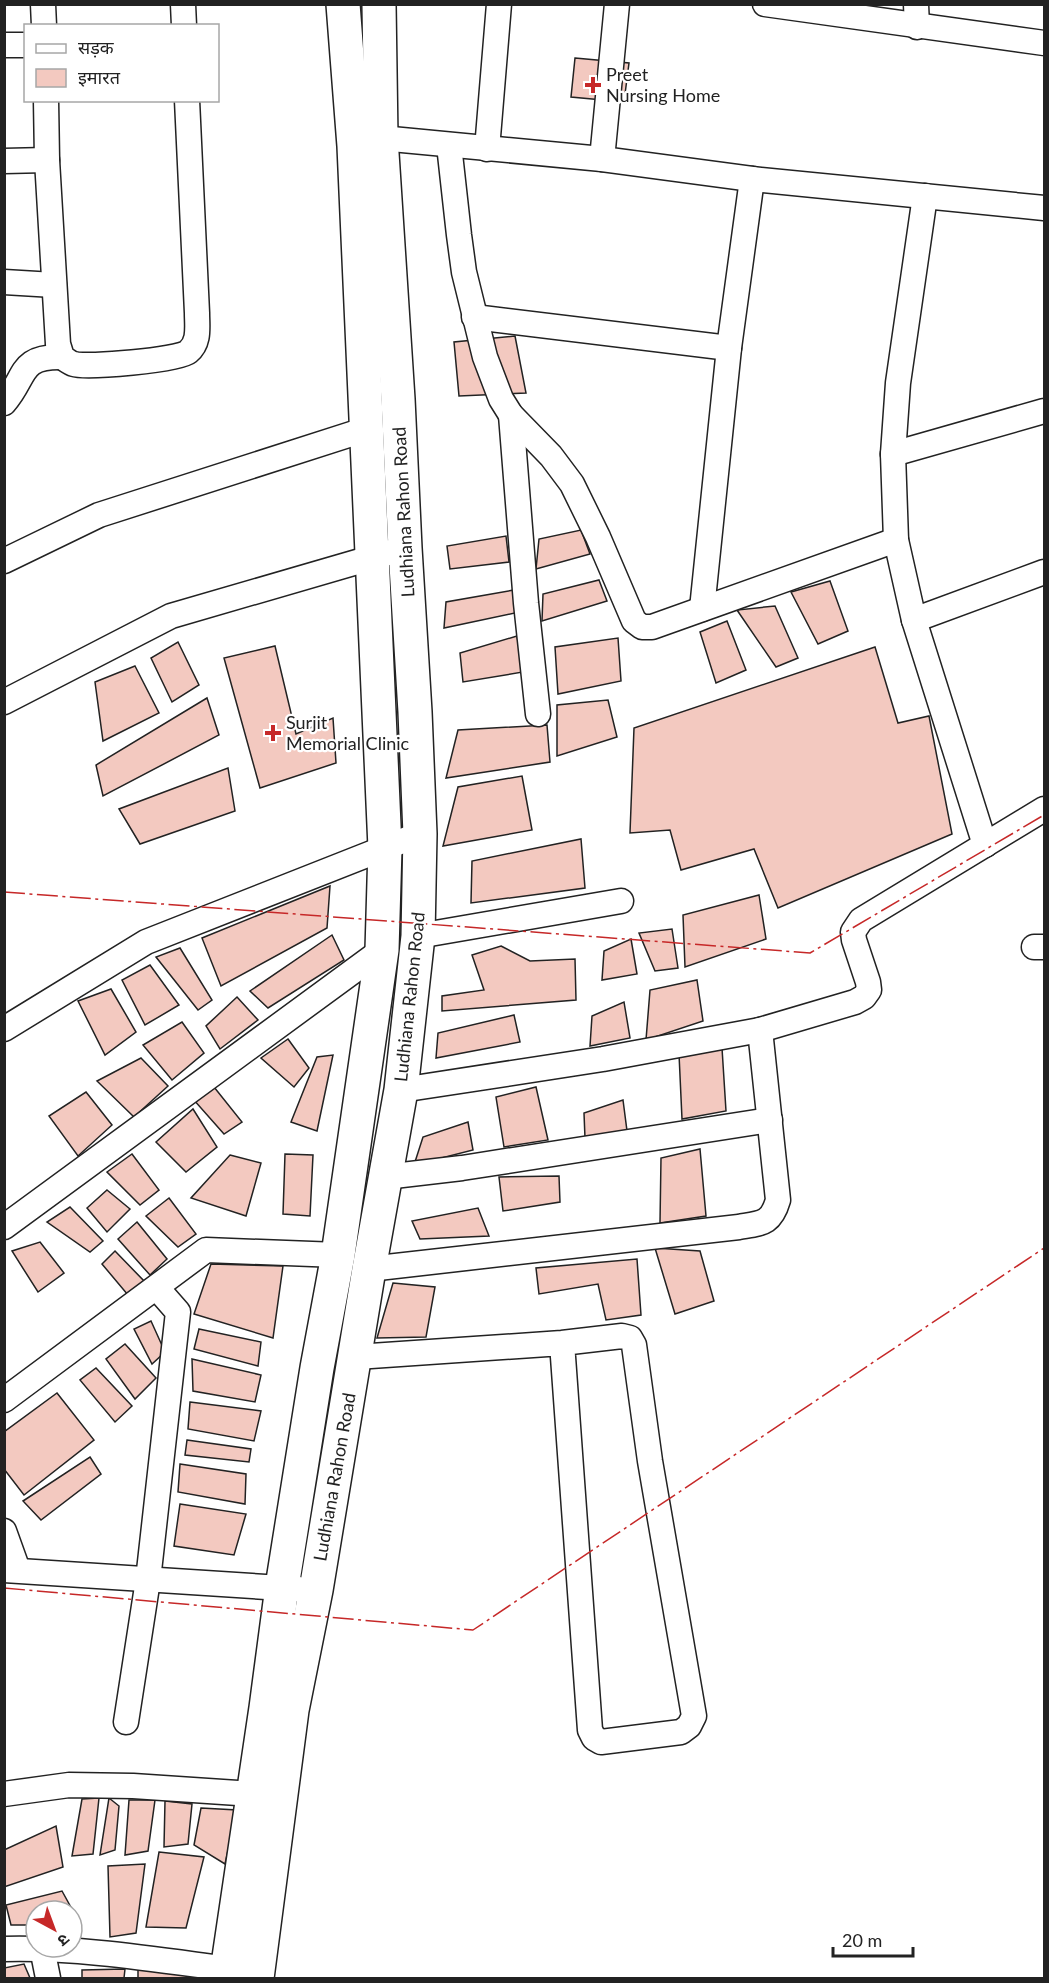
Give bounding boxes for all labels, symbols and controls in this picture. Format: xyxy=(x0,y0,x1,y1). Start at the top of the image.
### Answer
legend xyxy=(24,24,219,102)
text: सड़क xyxy=(78,36,115,58)
place label: Preet Nursing Home xyxy=(606,63,720,106)
text: इमारत xyxy=(78,66,121,88)
marker: Preet Nursing Home xyxy=(584,76,602,94)
street label: Ludhiana Rahon Road xyxy=(388,426,418,598)
place label: Surjit Memorial Clinic xyxy=(286,711,410,754)
marker: Surjit Memorial Clinic xyxy=(264,724,282,742)
street label: Ludhiana Rahon Road xyxy=(389,911,429,1083)
street label: Ludhiana Rahon Road xyxy=(308,1391,360,1563)
north arrow xyxy=(24,1899,84,1959)
scale bar xyxy=(833,1920,912,1958)
text: 20 m xyxy=(842,1929,882,1951)
text: उ xyxy=(54,1930,74,1951)

